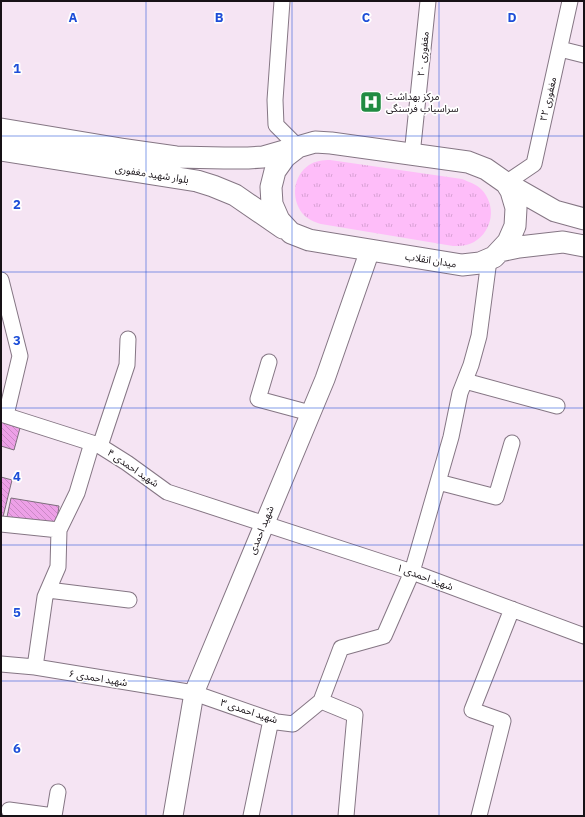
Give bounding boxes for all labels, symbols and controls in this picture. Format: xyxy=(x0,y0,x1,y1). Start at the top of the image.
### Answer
text: A xyxy=(69,9,78,26)
text: B xyxy=(215,9,224,26)
text: C xyxy=(362,9,371,26)
text: D xyxy=(507,9,517,26)
street label: مغفوری ۲۰ xyxy=(414,31,432,77)
text: 1 xyxy=(13,60,21,77)
street label: مغفوری ۲۲ xyxy=(537,76,559,122)
hospital icon: مرکز بهداشت سراسیاب فرسنگی xyxy=(358,89,384,115)
place label: مرکز بهداشت سراسیاب فرسنگی xyxy=(386,90,459,115)
street label: بلوار شهید مغفوری xyxy=(114,162,190,186)
text: 2 xyxy=(13,196,21,213)
street label: میدان انقلاب xyxy=(404,250,458,270)
text: 3 xyxy=(13,332,21,349)
street label: شهید احمدی ۴ xyxy=(105,446,161,490)
text: 4 xyxy=(13,468,21,485)
street label: شهید احمدی xyxy=(245,504,277,556)
street label: شهید احمدی ۱ xyxy=(395,561,455,593)
text: 5 xyxy=(13,604,21,621)
street label: شهید احمدی ۶ xyxy=(68,667,128,689)
street label: شهید احمدی ۳ xyxy=(219,696,279,726)
text: 6 xyxy=(13,740,21,757)

